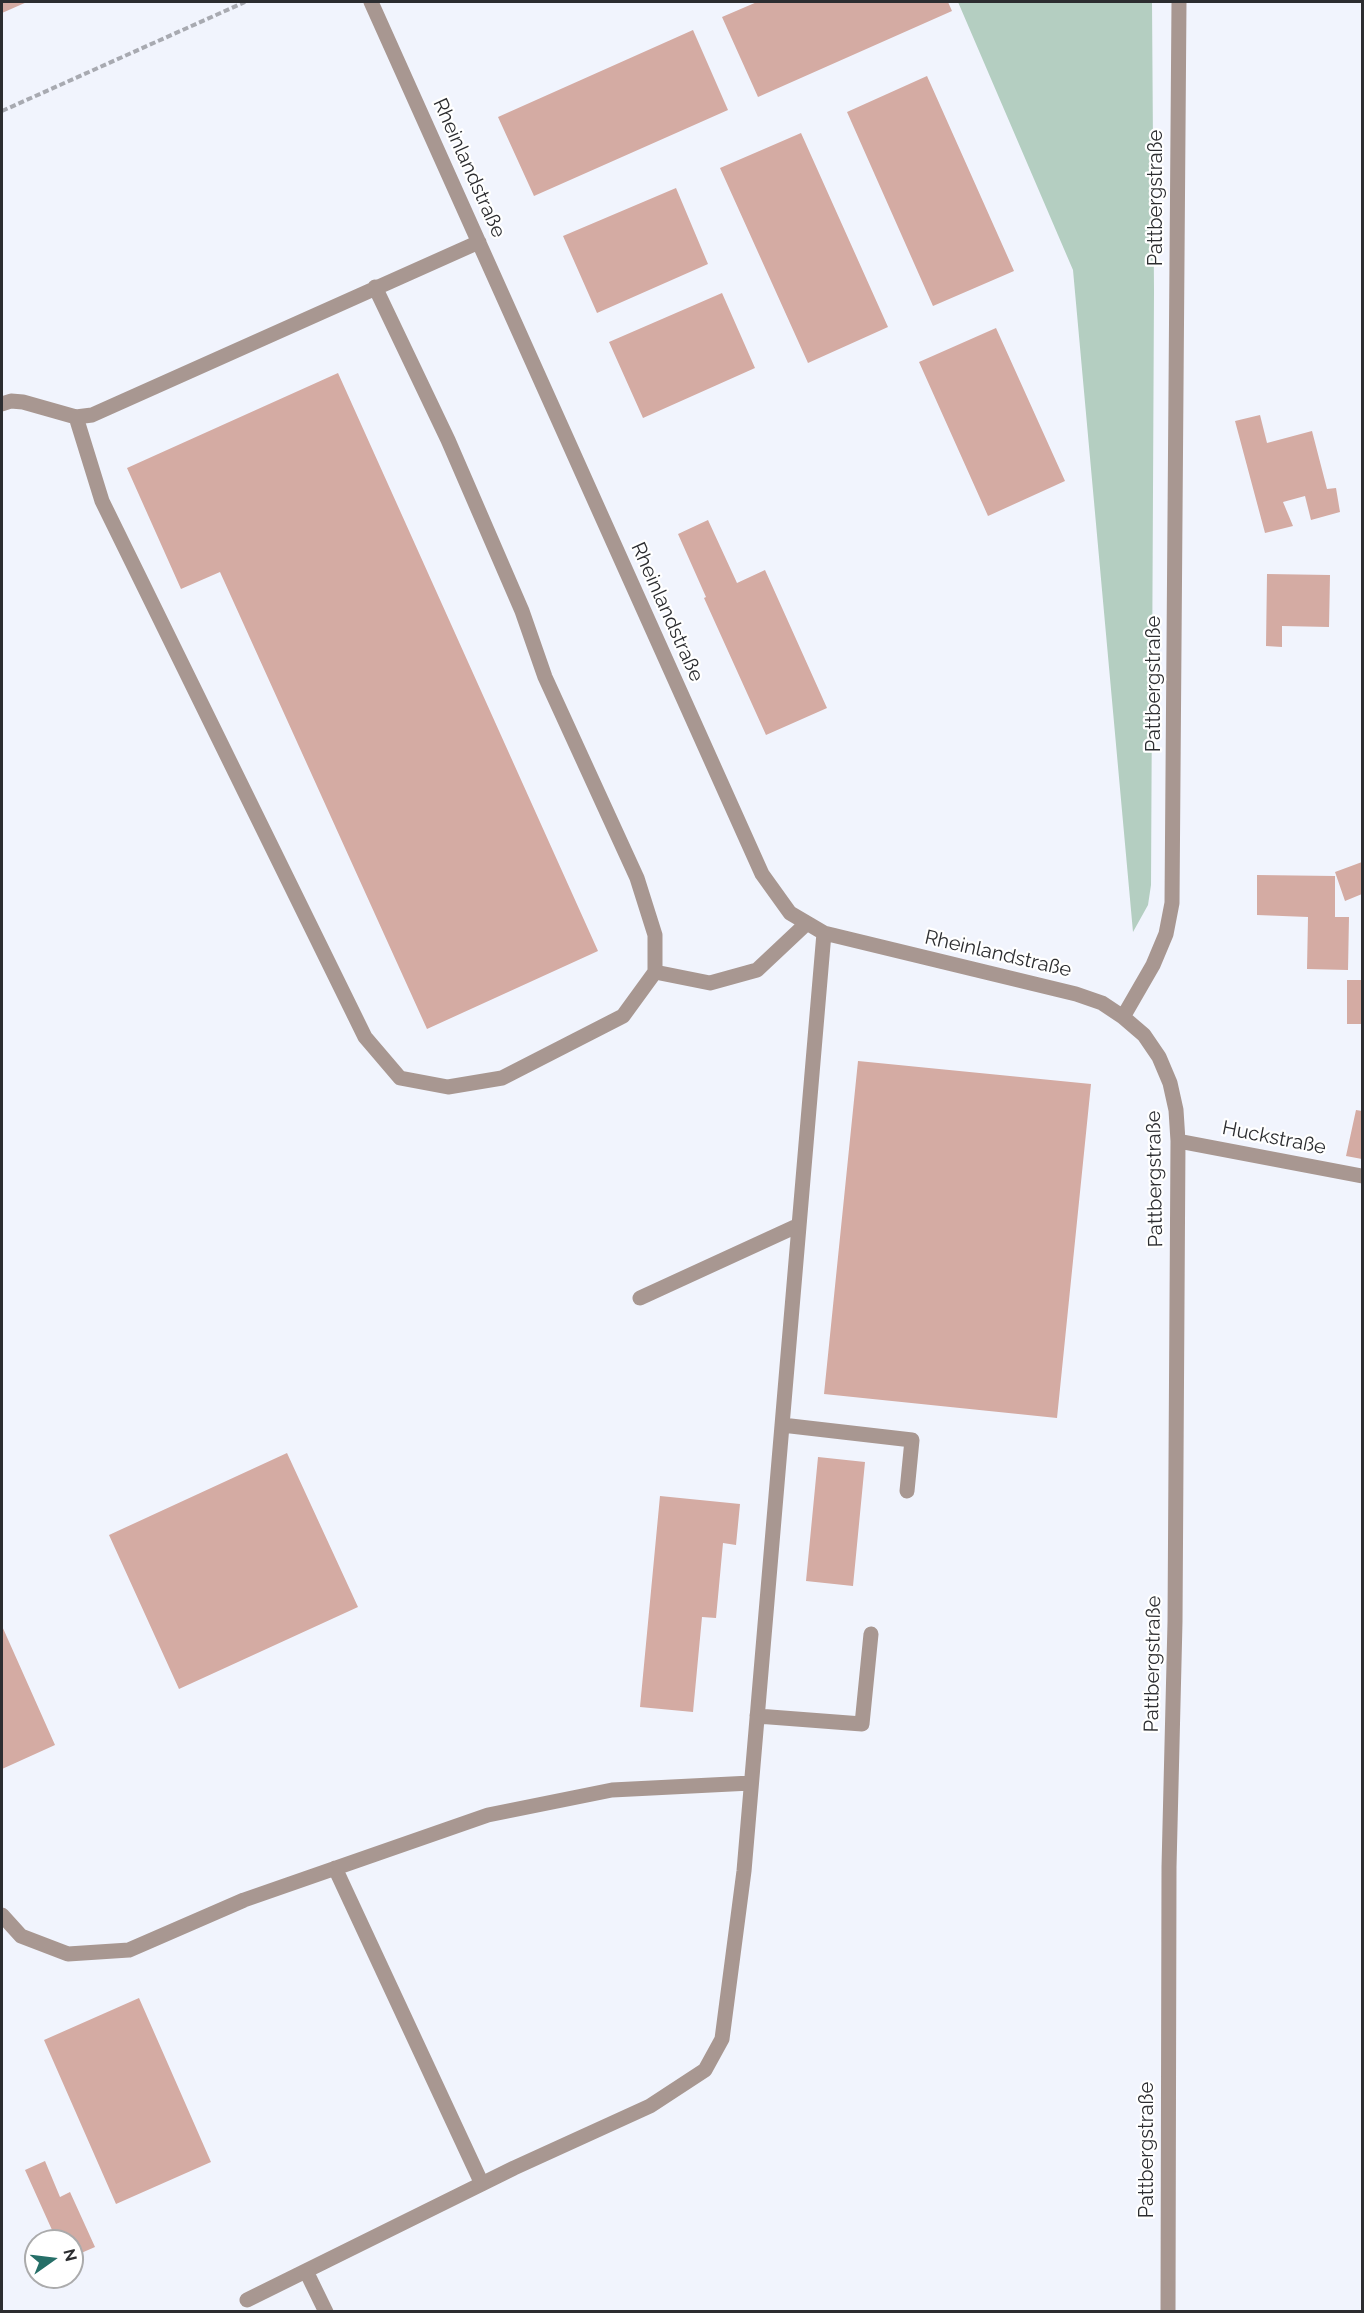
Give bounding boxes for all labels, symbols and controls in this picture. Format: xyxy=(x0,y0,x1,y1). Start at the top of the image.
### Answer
street label: Rheinlandstraße xyxy=(428,95,510,241)
street label: Pattbergstraße xyxy=(1144,130,1168,266)
street label: Rheinlandstraße xyxy=(626,539,708,685)
street label: Pattbergstraße xyxy=(1142,616,1166,752)
street label: Rheinlandstraße xyxy=(922,925,1074,983)
street label: Pattbergstraße xyxy=(1142,1110,1168,1248)
street label: Huckstraße xyxy=(1220,1116,1328,1160)
street label: Pattbergstraße xyxy=(1140,1595,1166,1733)
street label: Pattbergstraße xyxy=(1135,2082,1159,2218)
north arrow xyxy=(24,2229,84,2289)
text: N xyxy=(59,2247,81,2263)

